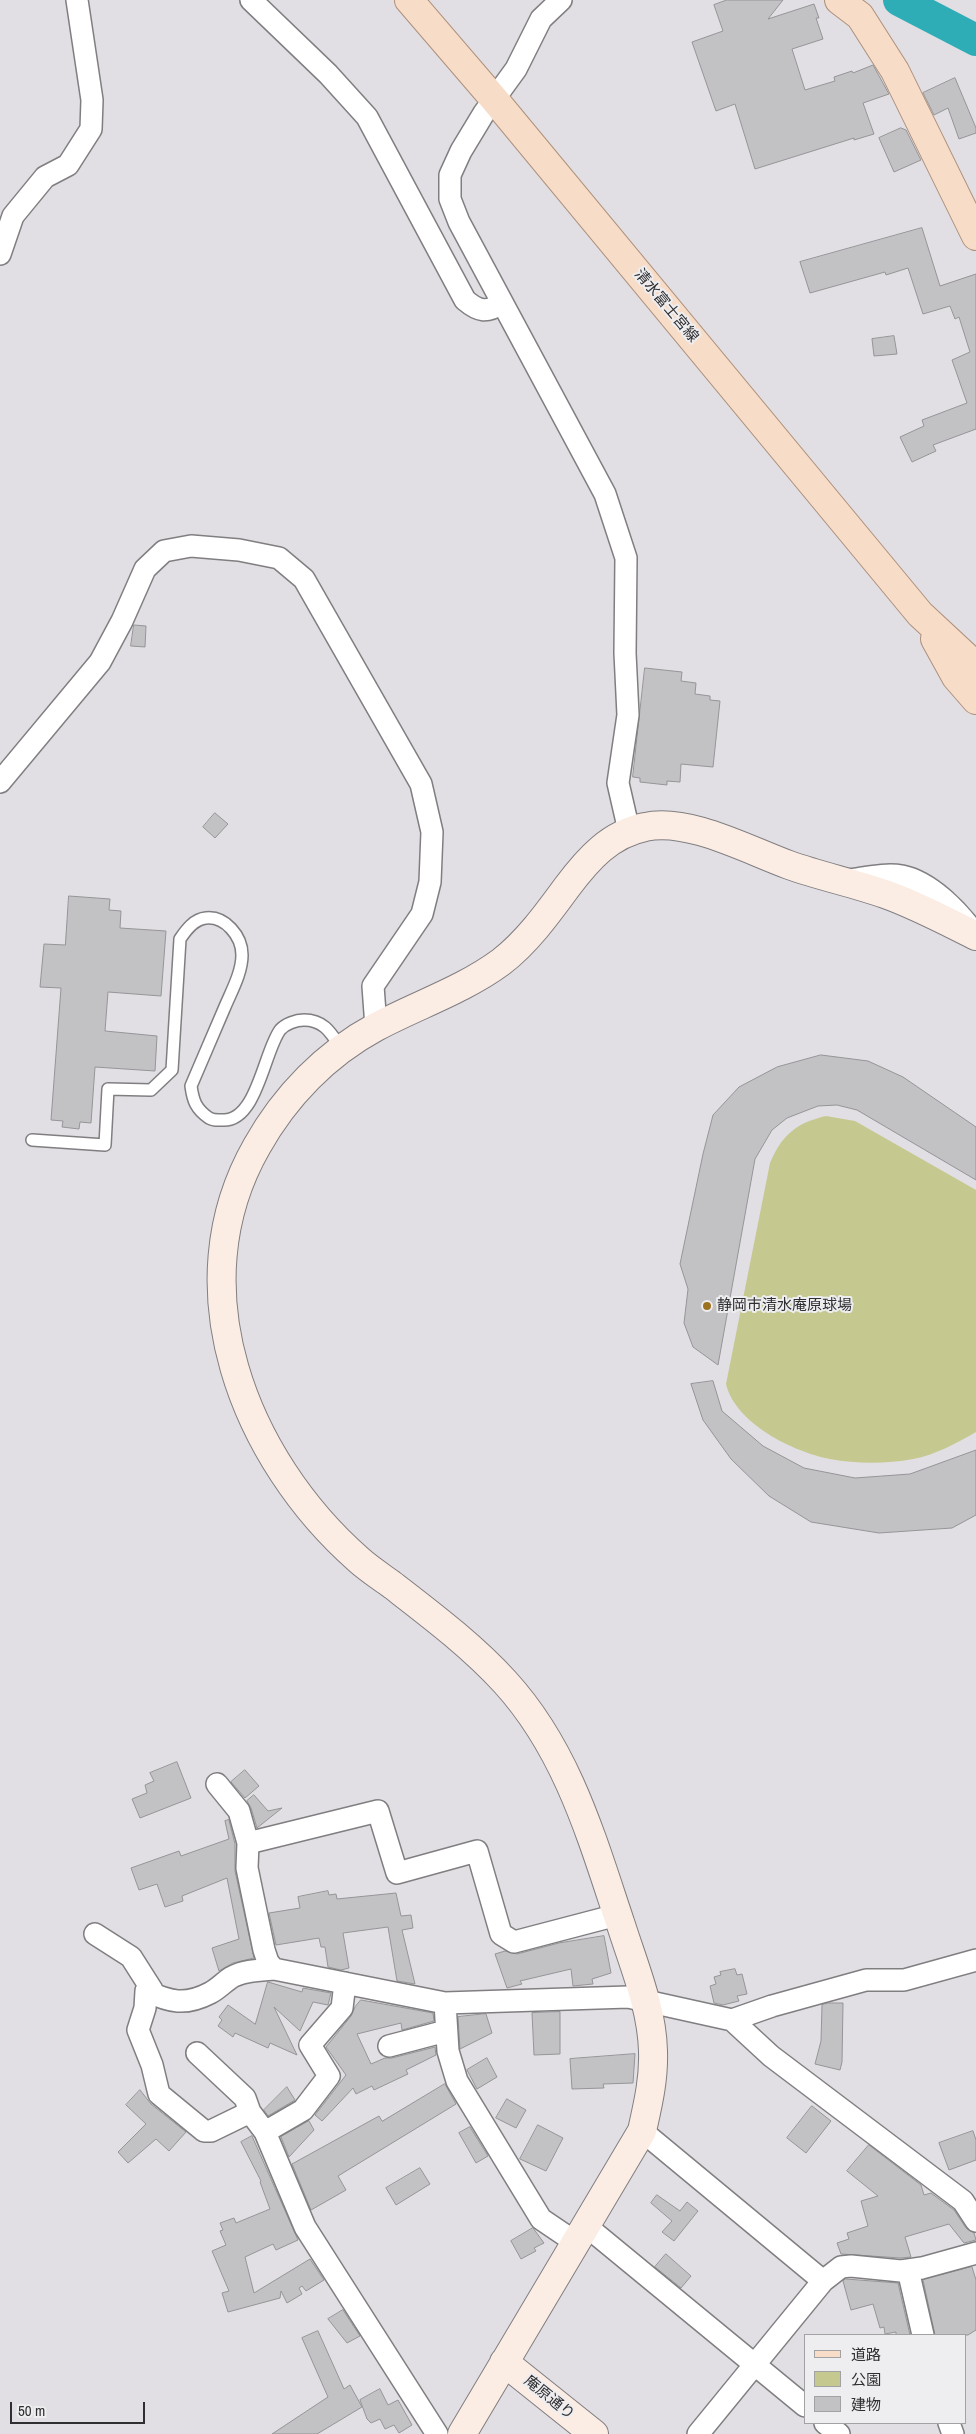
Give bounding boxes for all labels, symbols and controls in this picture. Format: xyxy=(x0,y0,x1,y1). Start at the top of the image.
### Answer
street label: 清水富士宮線 xyxy=(630,266,702,346)
place label: 静岡市清水庵原球場 xyxy=(717,1297,852,1315)
marker: 静岡市清水庵原球場 xyxy=(701,1300,713,1312)
legend xyxy=(804,2334,966,2424)
text: 道路 xyxy=(851,2344,881,2365)
text: 公園 xyxy=(851,2369,881,2390)
street label: 庵原通り xyxy=(520,2372,578,2424)
scale bar xyxy=(12,2392,148,2424)
text: 建物 xyxy=(851,2394,881,2415)
text: 50 m xyxy=(18,2400,45,2421)

